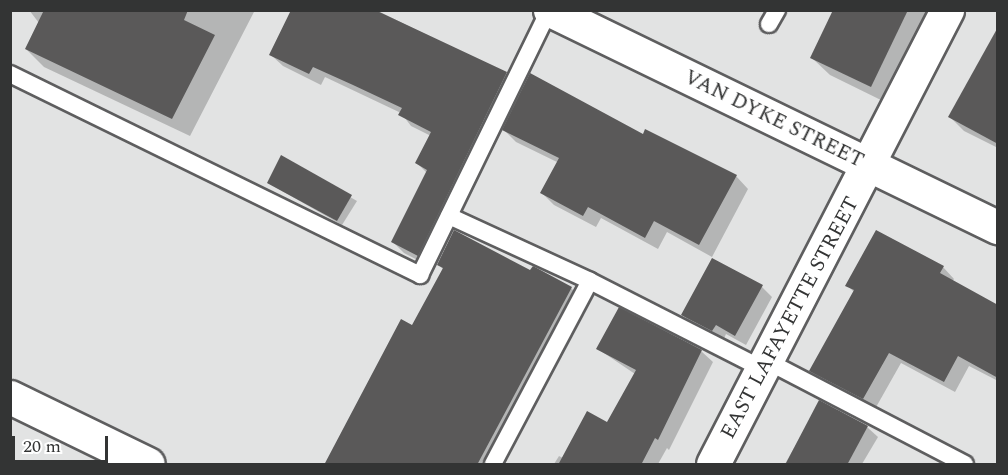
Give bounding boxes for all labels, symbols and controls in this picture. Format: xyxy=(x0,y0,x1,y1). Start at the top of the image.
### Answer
street label: VAN DYKE STREET xyxy=(680,65,868,173)
street label: EAST LAFAYETTE STREET xyxy=(715,193,865,443)
scale bar xyxy=(15,424,111,462)
text: 20 m xyxy=(23,433,61,460)

